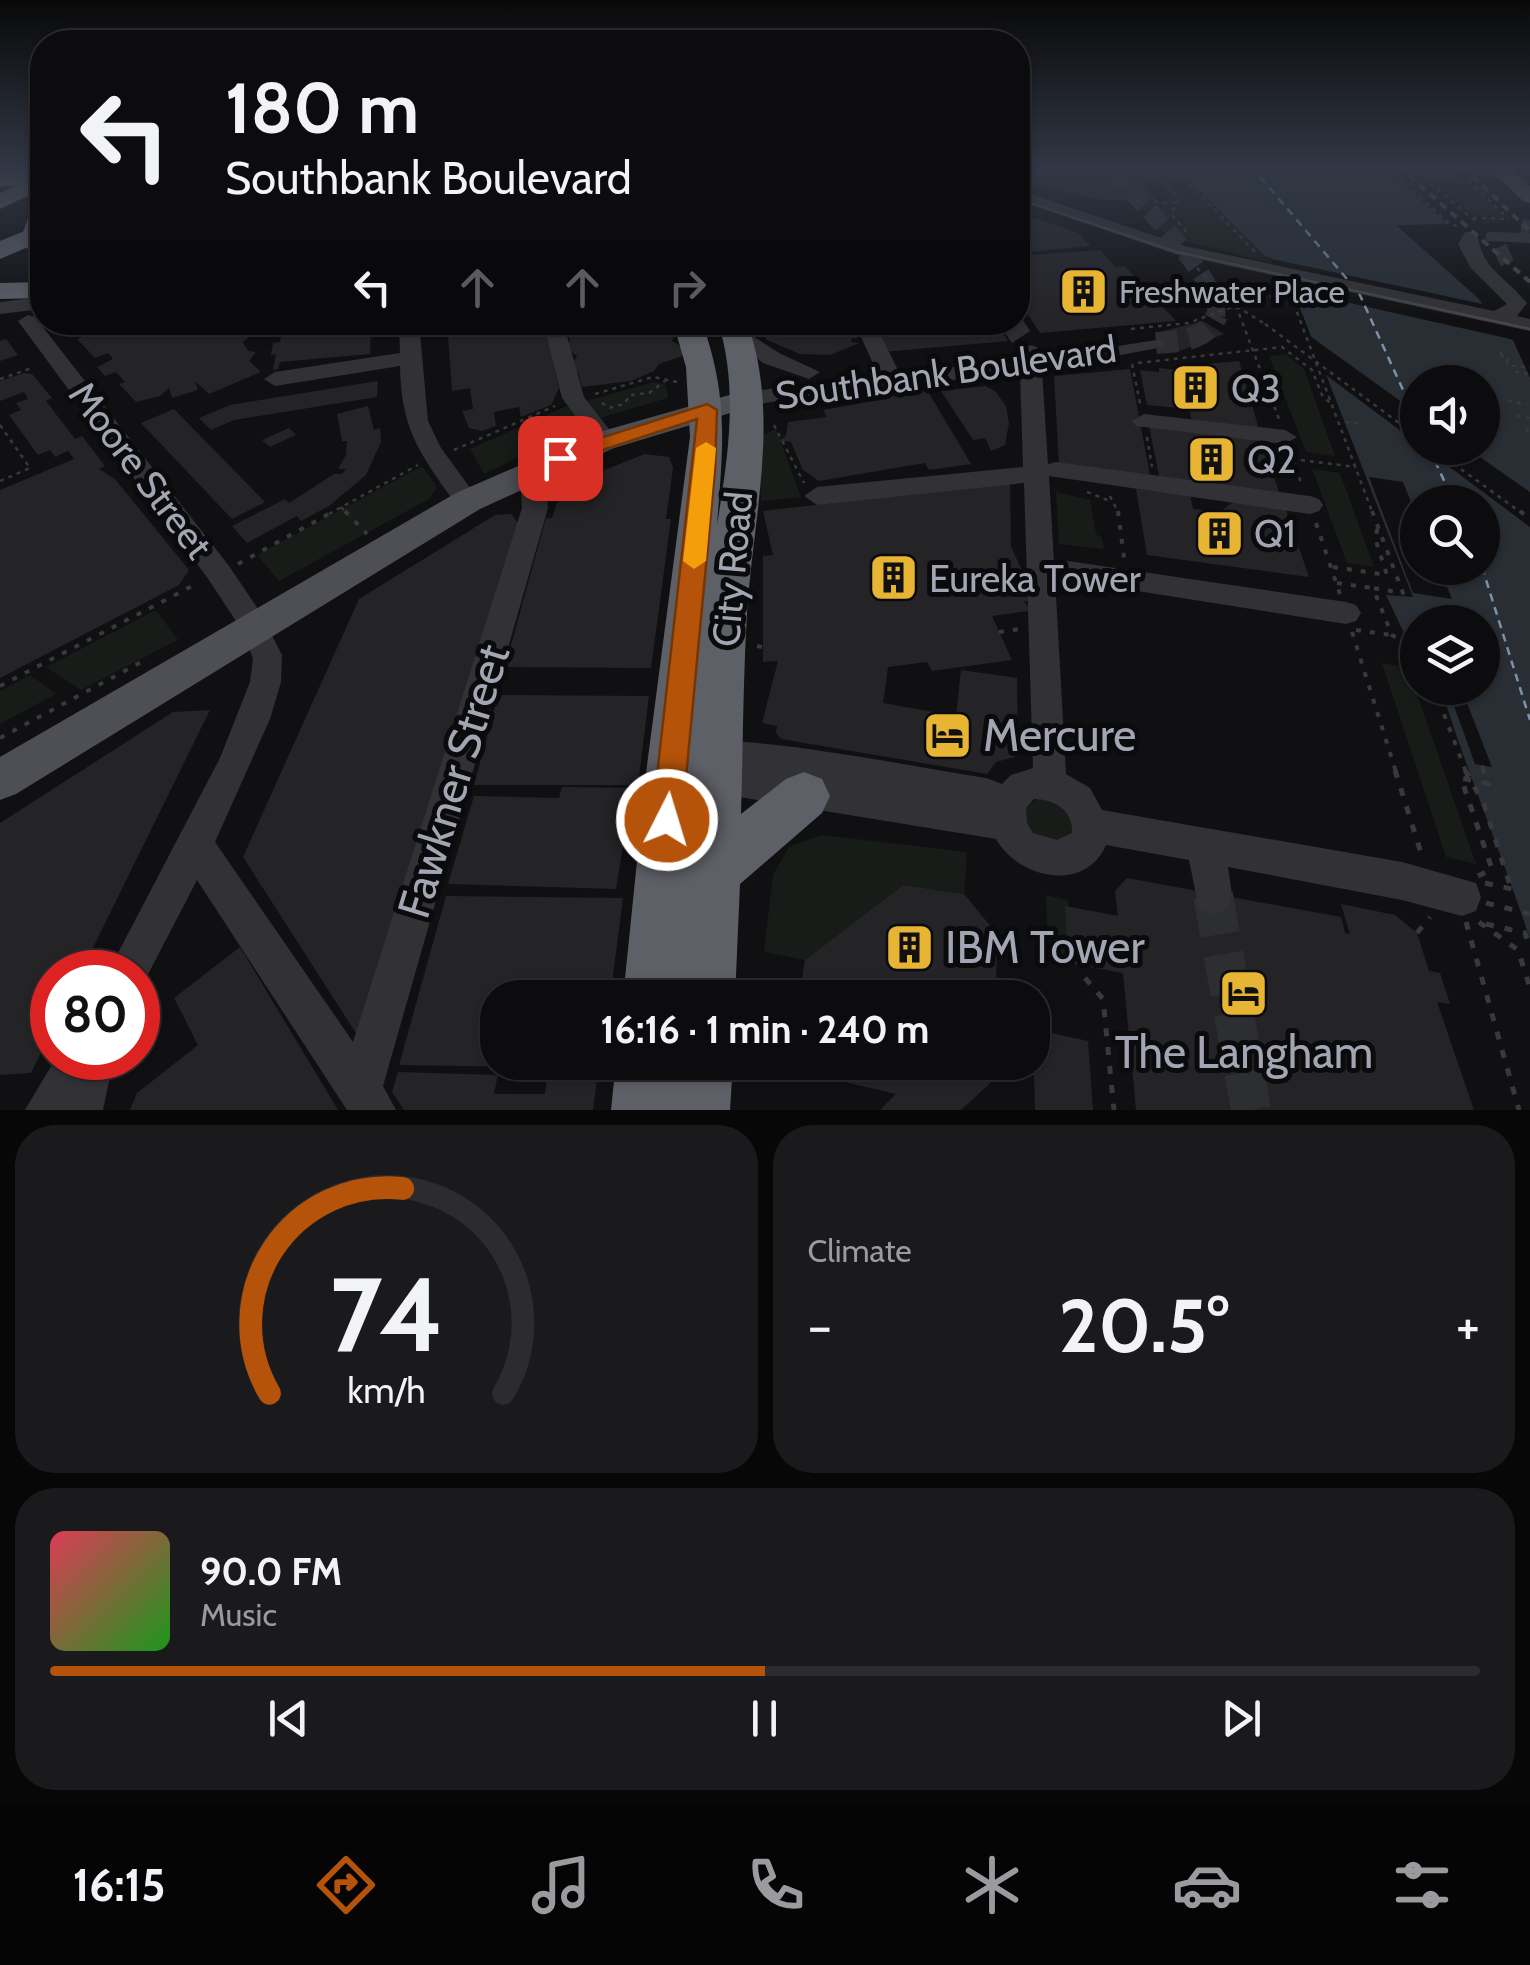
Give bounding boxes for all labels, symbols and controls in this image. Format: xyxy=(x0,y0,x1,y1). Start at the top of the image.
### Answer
text: 180 m xyxy=(225,65,419,151)
icon: left xyxy=(60,70,190,200)
text: Southbank Boulevard xyxy=(225,151,632,205)
icon: left xyxy=(345,260,400,315)
icon: ahead xyxy=(450,260,505,315)
icon: ahead xyxy=(555,260,610,315)
icon: right xyxy=(660,260,715,315)
building icon: Freshwater Place xyxy=(1058,265,1110,317)
place label: Freshwater Place xyxy=(1119,272,1345,311)
street label: Southbank Boulevard xyxy=(773,325,1119,419)
building icon: Q3 xyxy=(1170,362,1222,414)
place label: Q3 xyxy=(1231,365,1281,412)
map controls xyxy=(1400,365,1500,705)
button: sound xyxy=(1400,365,1500,465)
street label: Moore Street xyxy=(59,372,223,568)
pin xyxy=(518,416,603,501)
icon: arrive xyxy=(533,431,588,486)
building icon: Q2 xyxy=(1186,433,1238,485)
place label: Q2 xyxy=(1247,436,1296,483)
button: search xyxy=(1400,485,1500,585)
street label: City Road xyxy=(702,489,762,649)
building icon: Q1 xyxy=(1193,507,1245,559)
place label: Q1 xyxy=(1254,510,1296,557)
building icon: Eureka Tower xyxy=(868,552,920,604)
place label: Eureka Tower xyxy=(929,555,1141,602)
button: layers xyxy=(1400,605,1500,705)
street label: Fawkner Street xyxy=(386,638,520,924)
place label: Mercure xyxy=(983,708,1136,762)
hotel icon: Mercure xyxy=(922,709,974,761)
position arrow xyxy=(615,768,719,872)
place label: IBM Tower xyxy=(945,920,1145,974)
building icon: IBM Tower xyxy=(884,921,936,973)
speed limit sign: 80 xyxy=(30,950,160,1080)
hotel icon: The Langham xyxy=(1218,968,1270,1020)
text: 16:16 · 1 min · 240 m xyxy=(601,1006,929,1053)
place label: The Langham xyxy=(1115,1025,1373,1079)
text: Climate xyxy=(808,1231,912,1270)
text: 74 xyxy=(329,1251,443,1377)
text: 20.5° xyxy=(1059,1280,1229,1371)
text: − xyxy=(808,1292,832,1359)
text: + xyxy=(1456,1292,1480,1359)
text: km/h xyxy=(347,1369,425,1412)
text: 90.0 FM xyxy=(200,1548,342,1595)
text: Music xyxy=(200,1595,277,1634)
icon: previous xyxy=(261,1691,316,1746)
icon: pause xyxy=(737,1691,792,1746)
icon: next xyxy=(1214,1691,1269,1746)
icon: directions xyxy=(311,1850,381,1920)
icon: music xyxy=(526,1850,596,1920)
icon: phone xyxy=(741,1850,811,1920)
icon: climate xyxy=(957,1850,1027,1920)
icon: car xyxy=(1172,1850,1242,1920)
icon: filters xyxy=(1387,1850,1457,1920)
text: 16:15 xyxy=(73,1858,165,1912)

